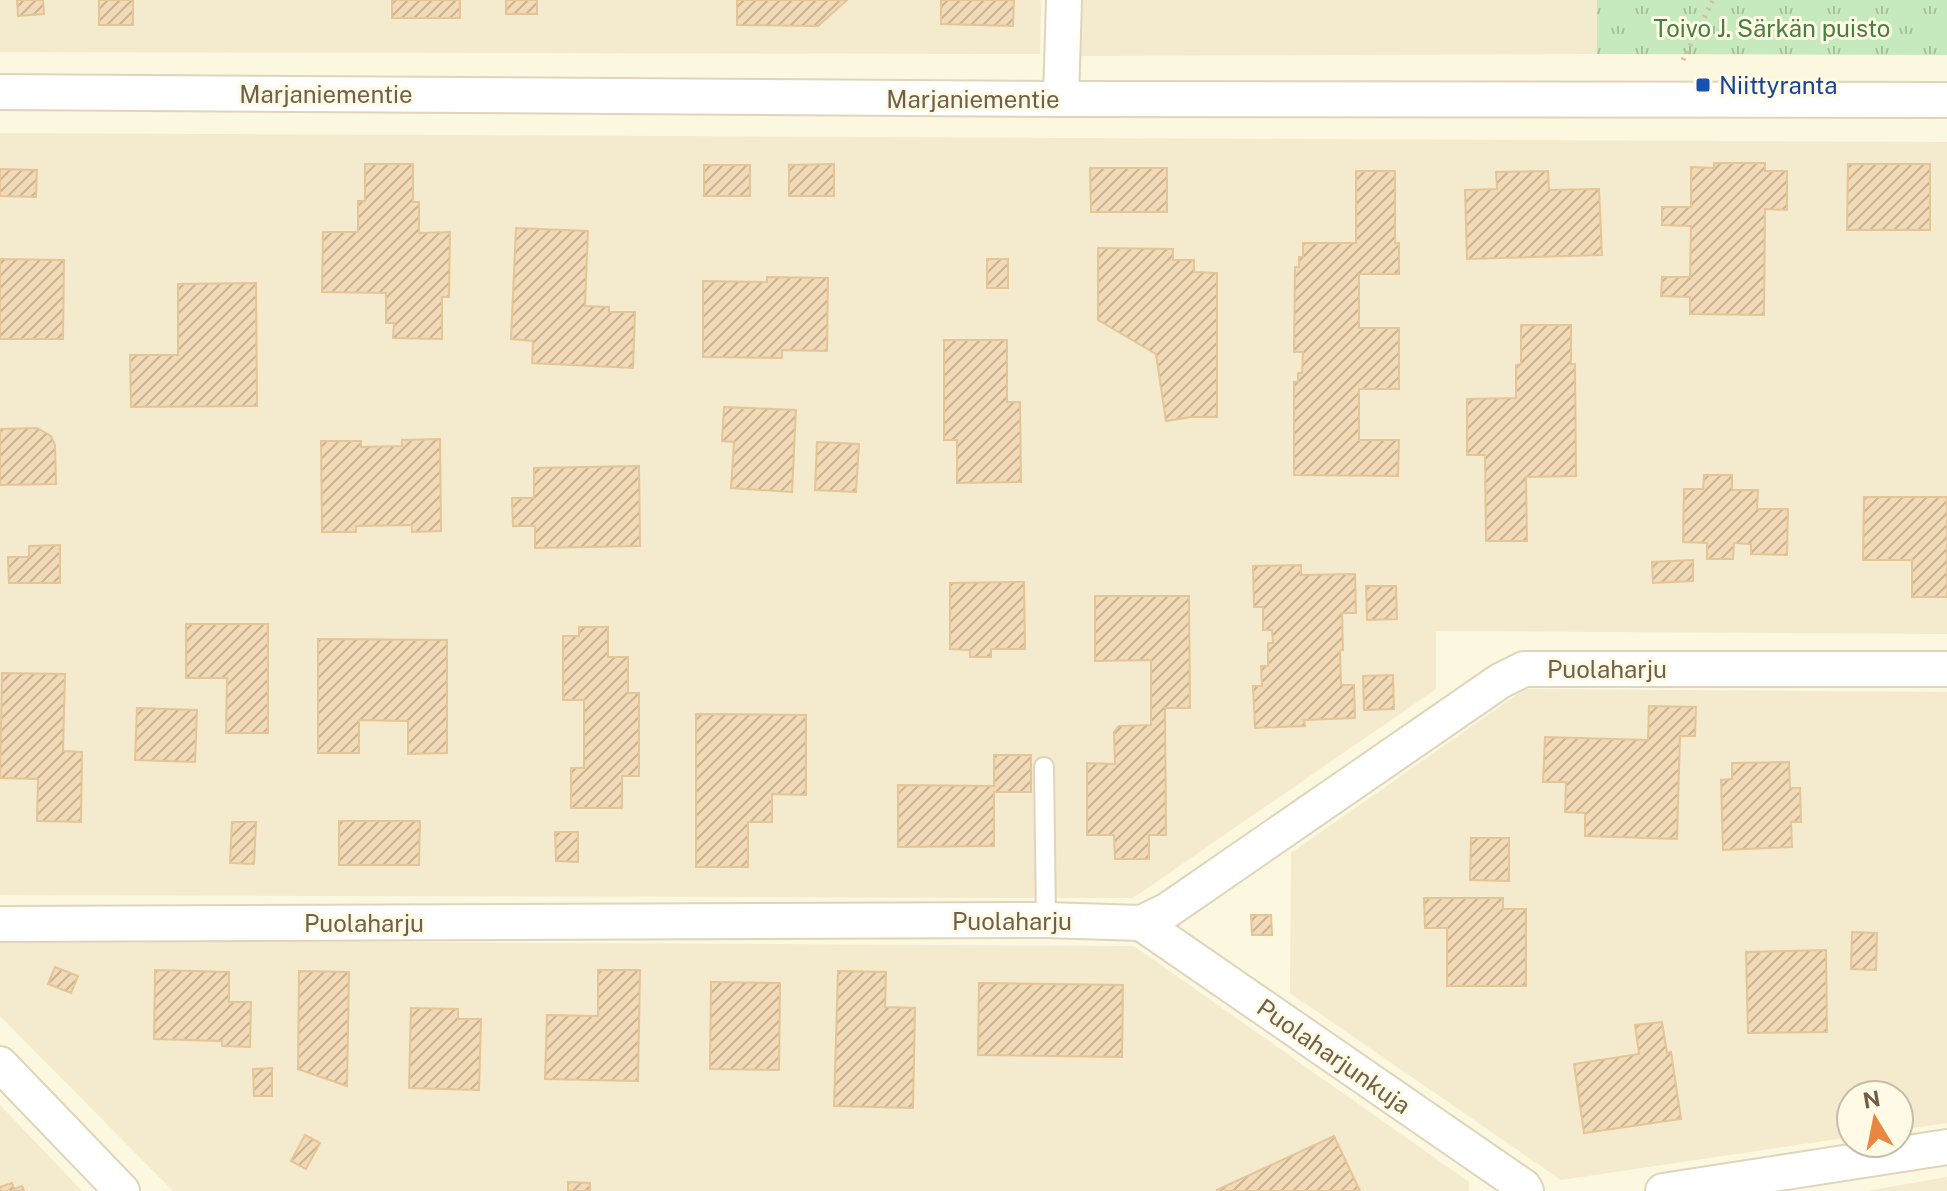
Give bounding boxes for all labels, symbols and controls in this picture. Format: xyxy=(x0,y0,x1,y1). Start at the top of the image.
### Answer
park label: Toivo J. Särkän puisto xyxy=(1654,14,1890,42)
place label: Niittyranta xyxy=(1719,71,1838,99)
marker: Niittyranta xyxy=(1694,76,1712,94)
street label: Marjaniementie xyxy=(239,80,413,108)
street label: Marjaniementie xyxy=(886,85,1060,113)
street label: Puolaharju xyxy=(1547,655,1667,683)
street label: Puolaharju xyxy=(952,907,1072,935)
street label: Puolaharju xyxy=(304,909,424,937)
street label: Puolaharjunkuja xyxy=(1252,993,1416,1119)
north arrow xyxy=(1835,1079,1915,1159)
text: N xyxy=(1861,1085,1882,1114)

